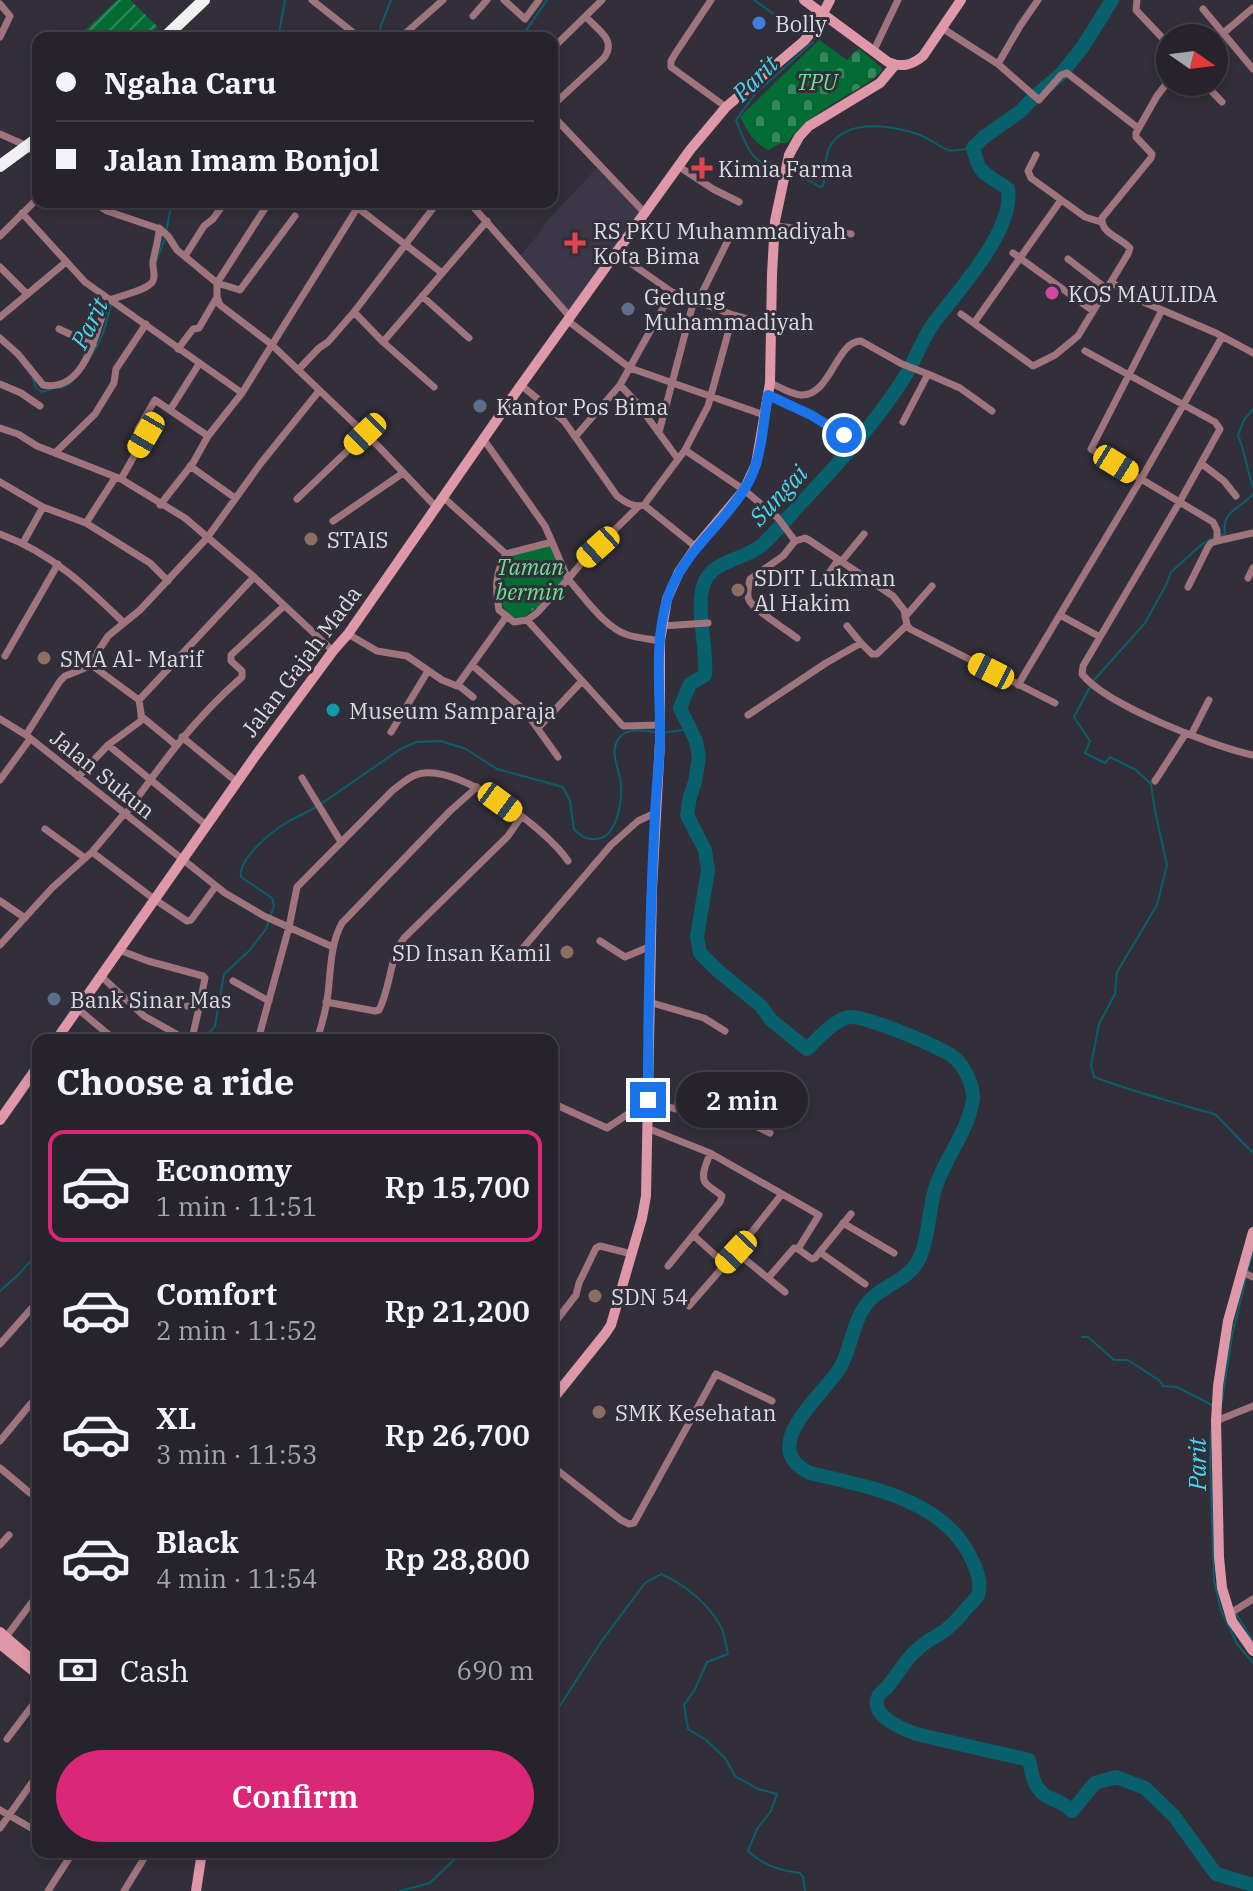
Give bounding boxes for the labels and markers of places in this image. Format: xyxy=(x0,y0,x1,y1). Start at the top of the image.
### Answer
place label: Bolly xyxy=(775,9,827,38)
marker: Bolly xyxy=(750,14,768,32)
place label: Kimia Farma xyxy=(718,154,853,183)
marker: Kimia Farma xyxy=(693,159,711,177)
place label: RS PKU Muhammadiyah Kota Bima xyxy=(593,216,846,270)
marker: RS PKU Muhammadiyah Kota Bima xyxy=(564,232,586,254)
place label: KOS MAULIDA xyxy=(1068,279,1217,308)
place label: Gedung Muhammadiyah xyxy=(644,282,814,336)
marker: KOS MAULIDA xyxy=(1043,284,1061,302)
marker: Gedung Muhammadiyah xyxy=(619,300,637,318)
place label: Kantor Pos Bima xyxy=(496,392,669,421)
marker: Kantor Pos Bima xyxy=(471,397,489,415)
place label: STAIS xyxy=(327,525,388,554)
marker: STAIS xyxy=(302,530,320,548)
place label: SDIT Lukman Al Hakim xyxy=(754,563,896,617)
marker: SDIT Lukman Al Hakim xyxy=(729,581,747,599)
place label: SMA Al- Marif xyxy=(60,644,204,673)
marker: SMA Al- Marif xyxy=(35,649,53,667)
place label: Museum Samparaja xyxy=(349,696,556,725)
marker: Museum Samparaja xyxy=(324,701,342,719)
place label: SD Insan Kamil xyxy=(392,938,551,967)
marker: SD Insan Kamil xyxy=(558,943,576,961)
place label: Bank Sinar Mas xyxy=(70,985,231,1014)
marker: Bank Sinar Mas xyxy=(45,990,63,1008)
place label: SDN 54 xyxy=(611,1282,688,1311)
marker: SDN 54 xyxy=(586,1287,604,1305)
place label: SMK Kesehatan xyxy=(615,1398,776,1427)
marker: SMK Kesehatan xyxy=(590,1403,608,1421)

